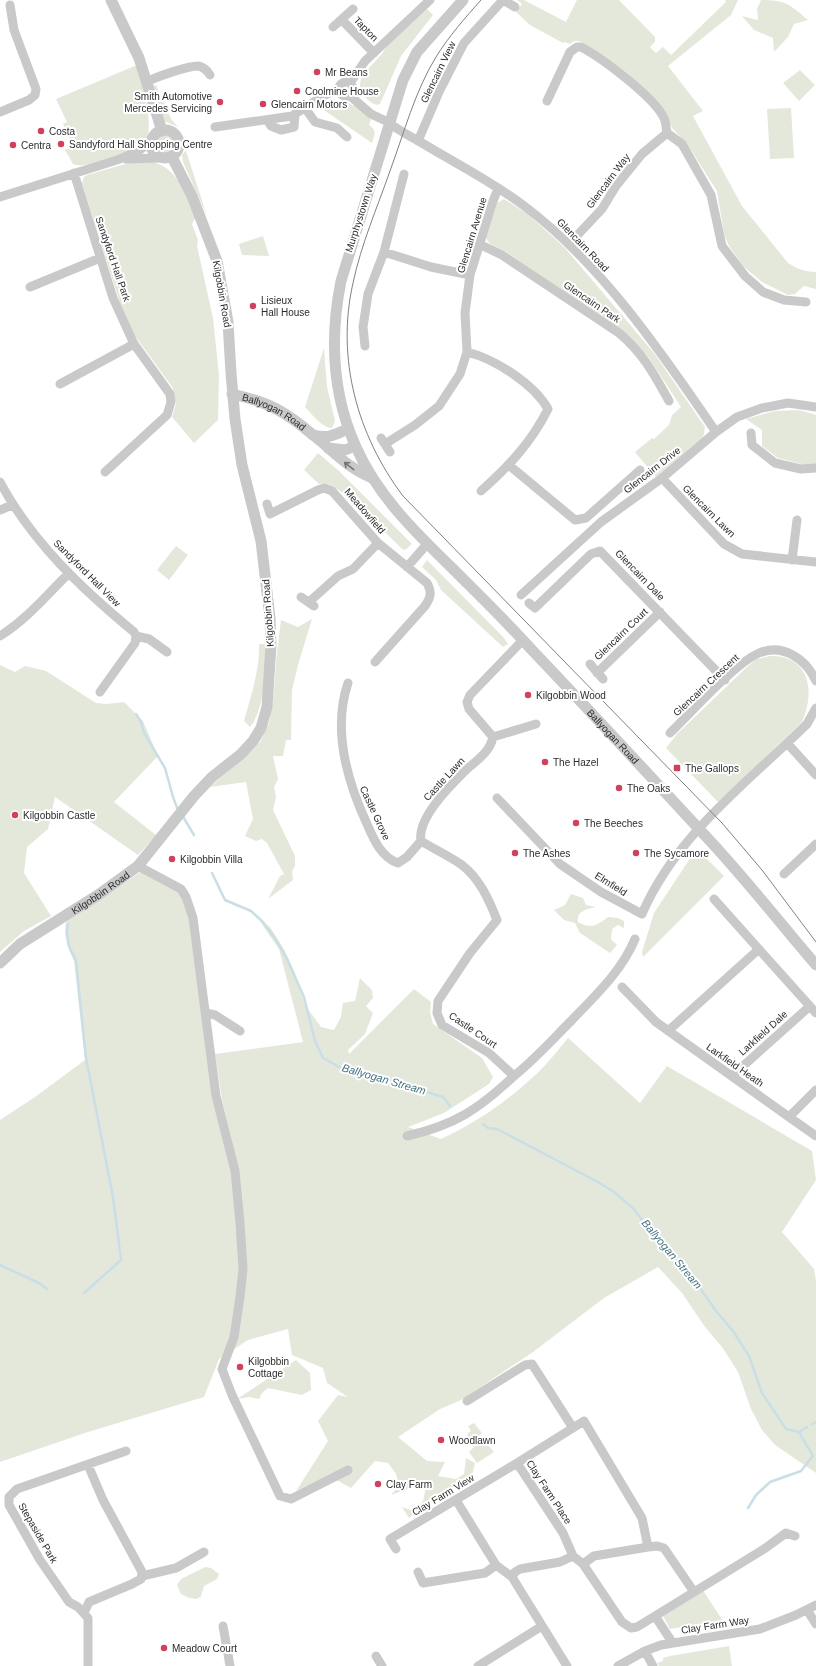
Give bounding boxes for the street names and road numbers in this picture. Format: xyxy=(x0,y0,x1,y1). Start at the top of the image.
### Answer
street label: Tapton xyxy=(352,14,380,44)
street label: Glencairn View xyxy=(418,39,458,105)
street label: Glencairn Way xyxy=(584,152,632,210)
street label: Murphystown Way xyxy=(343,172,379,254)
street label: Glencairn Avenue xyxy=(455,195,489,274)
street label: Sandyford Hall Park xyxy=(93,215,133,304)
street label: Glencairn Road xyxy=(555,216,611,274)
street label: Kilgobbin Road xyxy=(211,260,233,328)
street label: Glencairn Park xyxy=(562,279,623,326)
street label: Ballyogan Road xyxy=(241,391,308,432)
street label: Glencairn Drive xyxy=(621,444,683,496)
street label: Glencairn Lawn xyxy=(681,483,737,539)
street label: Meadowfield xyxy=(342,486,388,536)
street label: Sandyford Hall View xyxy=(51,537,123,609)
street label: Glencairn Dale xyxy=(613,547,667,603)
street label: Kilgobbin Road xyxy=(260,579,276,647)
street label: Glencairn Court xyxy=(592,606,650,662)
street label: Glencairn Crescent xyxy=(671,652,741,718)
street label: Ballyogan Road xyxy=(585,707,641,766)
street label: Castle Lawn xyxy=(421,755,467,803)
street label: Castle Grove xyxy=(358,784,392,842)
street label: Kilgobbin Road xyxy=(69,869,131,916)
street label: Elmfield xyxy=(593,870,629,898)
street label: Larkfield Dale xyxy=(737,1008,790,1058)
street label: Castle Court xyxy=(447,1010,499,1050)
street label: Larkfield Heath xyxy=(704,1041,766,1089)
street label: Clay Farm Place xyxy=(524,1458,574,1526)
street label: Clay Farm View xyxy=(410,1472,477,1518)
street label: Stepaside Park xyxy=(16,1501,60,1566)
street label: Clay Farm Way xyxy=(680,1614,750,1636)

